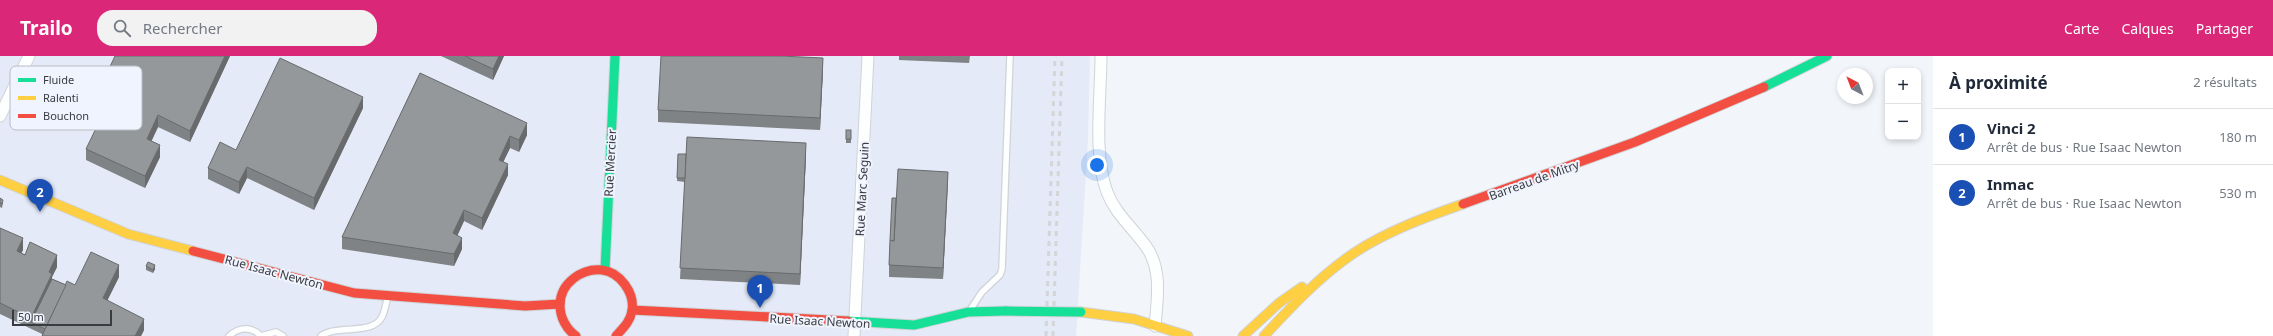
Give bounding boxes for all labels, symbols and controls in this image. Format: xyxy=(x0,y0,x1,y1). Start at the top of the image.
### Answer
search box xyxy=(97,10,377,46)
text: Trailo xyxy=(20,15,73,41)
icon: search xyxy=(111,17,133,39)
text: Rechercher xyxy=(143,18,222,38)
text: Carte xyxy=(2064,19,2100,38)
text: Calques xyxy=(2122,19,2174,38)
text: Partager xyxy=(2196,19,2253,38)
legend xyxy=(10,66,142,130)
north arrow xyxy=(1837,68,1873,104)
map controls xyxy=(1885,68,1921,140)
button: + xyxy=(1885,68,1921,104)
text: À proximité xyxy=(1949,71,2048,94)
text: Fluide xyxy=(43,72,74,87)
text: 2 résultats xyxy=(2193,73,2257,91)
text: Ralenti xyxy=(43,90,79,105)
button: − xyxy=(1885,104,1921,140)
text: Bouchon xyxy=(43,108,89,123)
text: Vinci 2 xyxy=(1987,118,2036,138)
text: 1 xyxy=(1958,128,1966,146)
text: 180 m xyxy=(2219,128,2257,146)
street label: Rue Mercier xyxy=(600,129,620,197)
text: Arrêt de bus · Rue Isaac Newton xyxy=(1987,138,2182,156)
street label: Rue Marc Seguin xyxy=(851,141,873,237)
your location xyxy=(1087,155,1107,175)
street label: Barreau de Mitry xyxy=(1487,155,1582,204)
text: Inmac xyxy=(1987,174,2034,194)
pin: 2 xyxy=(27,179,53,212)
text: 2 xyxy=(1958,184,1966,202)
text: 530 m xyxy=(2219,184,2257,202)
text: Arrêt de bus · Rue Isaac Newton xyxy=(1987,194,2182,212)
street label: Rue Isaac Newton xyxy=(223,251,325,293)
pin: 1 xyxy=(747,275,773,308)
scale bar xyxy=(12,308,112,327)
text: 50 m xyxy=(18,309,44,324)
street label: Rue Isaac Newton xyxy=(769,310,871,332)

